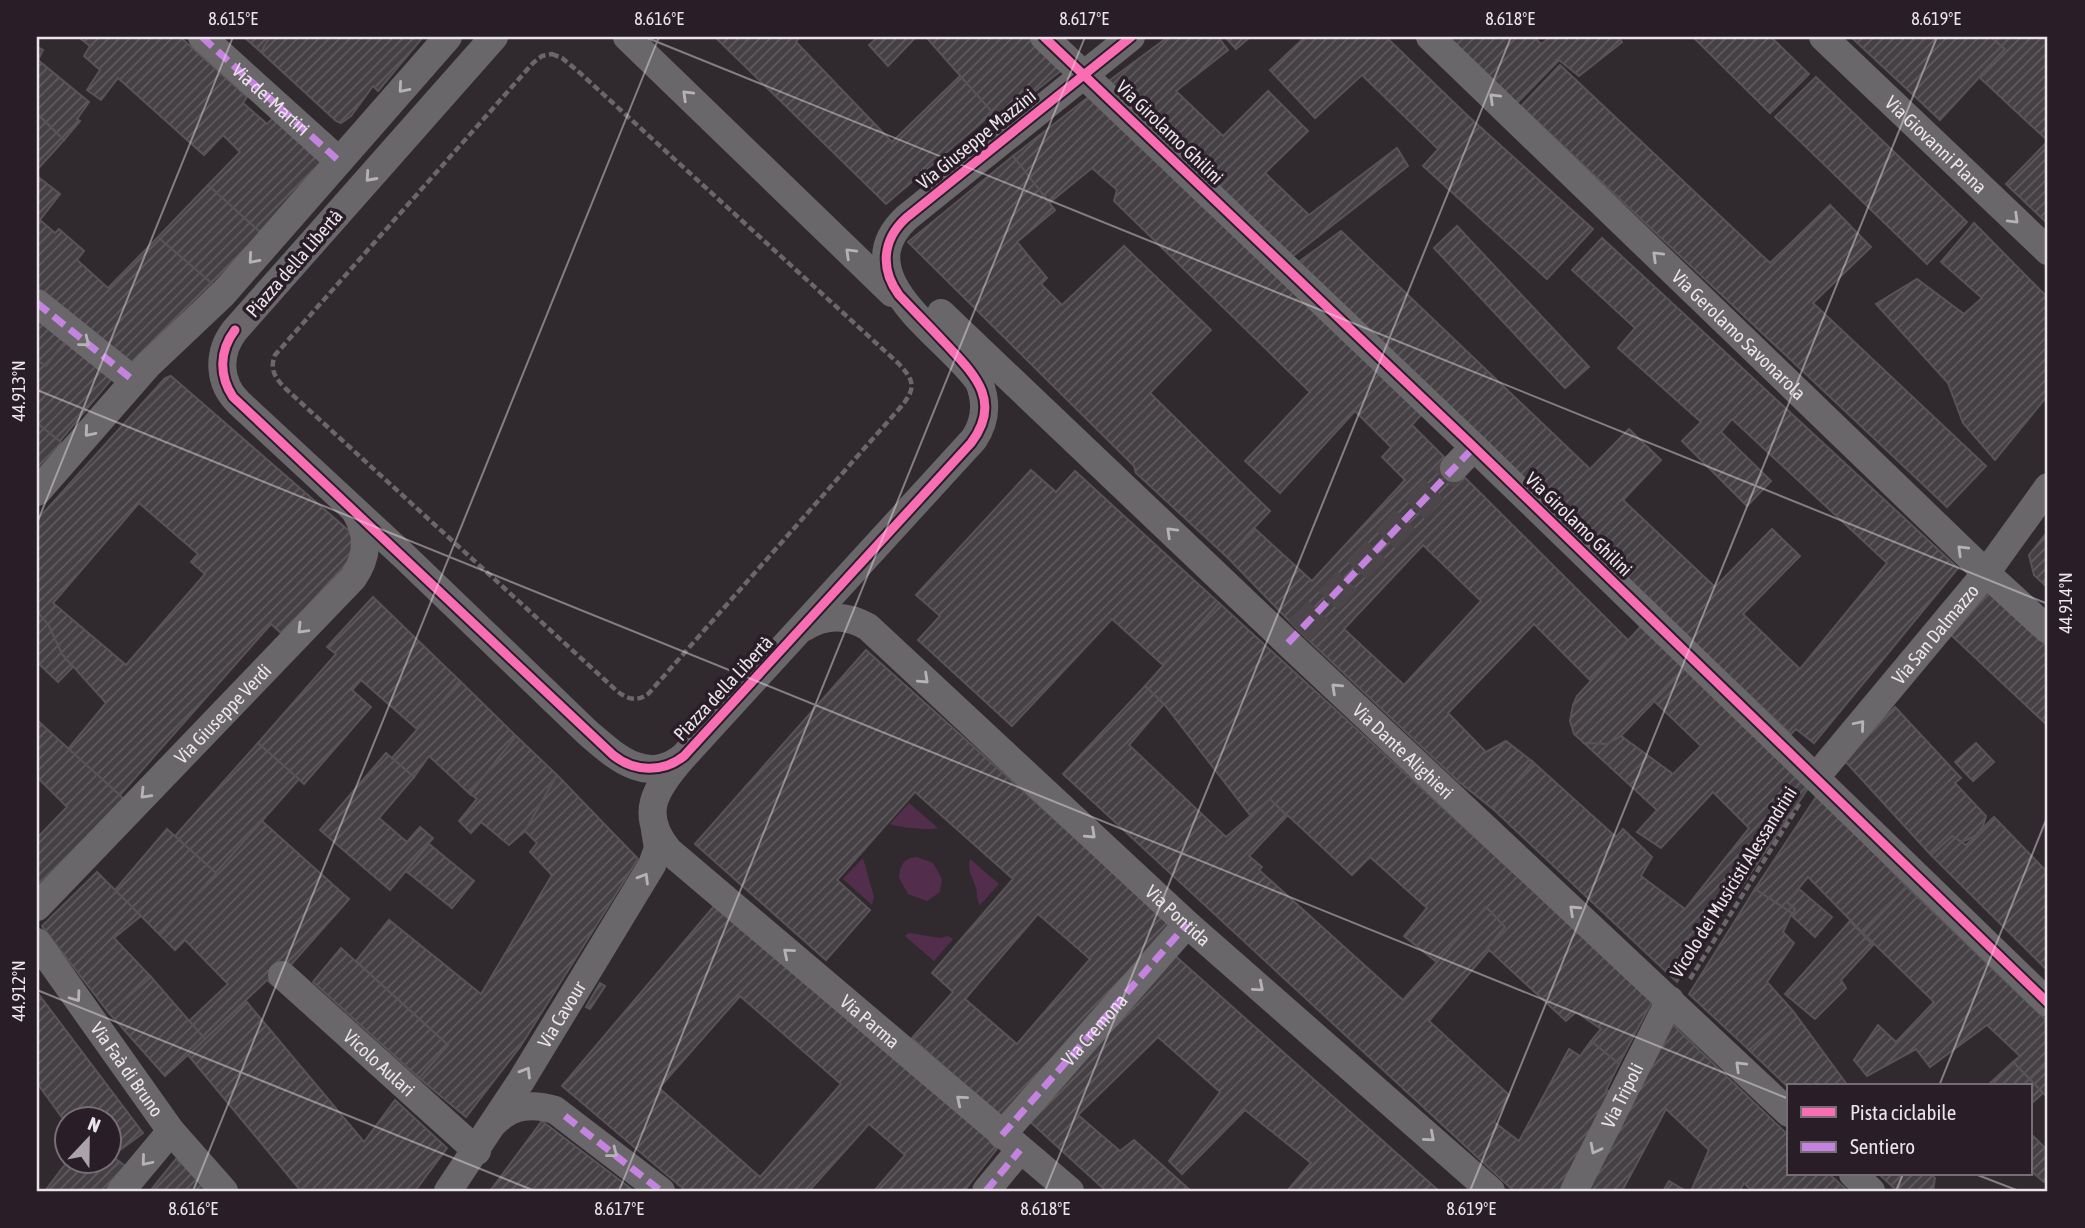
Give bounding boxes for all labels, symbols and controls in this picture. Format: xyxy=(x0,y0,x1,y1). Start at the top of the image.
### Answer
text: 8.615°E xyxy=(208,8,258,29)
text: 8.616°E xyxy=(634,8,684,29)
text: 8.617°E xyxy=(1059,8,1109,29)
text: 8.618°E xyxy=(1485,8,1535,29)
text: 8.619°E xyxy=(1911,8,1961,29)
street label: Via dei Martiri xyxy=(228,59,314,140)
street label: Via Girolamo Ghilini xyxy=(1112,76,1228,188)
one-way arrow xyxy=(399,80,411,93)
street label: Via Giuseppe Mazzini xyxy=(912,84,1040,194)
one-way arrow xyxy=(682,90,695,103)
street label: Via Giovanni Plana xyxy=(1881,91,1991,198)
one-way arrow xyxy=(1489,94,1502,107)
one-way arrow xyxy=(365,169,378,182)
street label: Piazza della Libertà xyxy=(241,205,347,321)
one-way arrow xyxy=(2006,210,2019,223)
one-way arrow xyxy=(845,248,858,261)
one-way arrow xyxy=(249,251,261,264)
one-way arrow xyxy=(1653,252,1666,265)
street label: Via Gerolamo Savonarola xyxy=(1667,265,1810,404)
one-way arrow xyxy=(77,333,90,346)
text: 44.913°N xyxy=(8,360,29,422)
one-way arrow xyxy=(85,424,97,437)
street label: Via Girolamo Ghilini xyxy=(1521,468,1637,580)
one-way arrow xyxy=(1166,528,1179,540)
one-way arrow xyxy=(1957,545,1970,558)
text: 44.914°N xyxy=(2055,572,2076,634)
street label: Via San Dalmazzo xyxy=(1887,580,1983,689)
one-way arrow xyxy=(298,621,311,634)
street label: Piazza della Libertà xyxy=(669,631,777,745)
street label: Via Giuseppe Verdi xyxy=(170,659,276,768)
one-way arrow xyxy=(916,671,929,683)
one-way arrow xyxy=(1331,684,1344,697)
street label: Via Dante Alighieri xyxy=(1349,699,1458,804)
one-way arrow xyxy=(1852,720,1864,733)
street label: Vicolo dei Musicisti Alessandrini xyxy=(1665,782,1801,982)
one-way arrow xyxy=(141,786,153,799)
one-way arrow xyxy=(1083,826,1096,838)
one-way arrow xyxy=(635,873,648,886)
street label: Via Pontida xyxy=(1141,880,1215,951)
one-way arrow xyxy=(1569,906,1582,919)
one-way arrow xyxy=(783,949,796,961)
text: 44.912°N xyxy=(8,960,29,1022)
street label: Via Cavour xyxy=(533,977,590,1052)
one-way arrow xyxy=(1251,979,1264,991)
one-way arrow xyxy=(68,989,81,1002)
street label: Via Cremona xyxy=(1057,989,1132,1070)
street label: Via Parma xyxy=(836,990,904,1053)
street label: Via Faà di Bruno xyxy=(86,1018,168,1121)
street label: Vicolo Aulari xyxy=(339,1025,419,1101)
street label: Via Tripoli xyxy=(1597,1059,1648,1131)
one-way arrow xyxy=(1735,1062,1748,1075)
one-way arrow xyxy=(517,1067,530,1080)
legend xyxy=(1787,1084,2032,1176)
one-way arrow xyxy=(957,1096,969,1109)
text: Pista ciclabile xyxy=(1850,1100,1956,1124)
north arrow xyxy=(52,1106,122,1176)
text: N xyxy=(85,1112,104,1137)
one-way arrow xyxy=(1421,1129,1434,1142)
text: Sentiero xyxy=(1850,1134,1915,1158)
one-way arrow xyxy=(1590,1142,1604,1154)
one-way arrow xyxy=(605,1145,617,1158)
one-way arrow xyxy=(142,1152,154,1165)
text: 8.616°E xyxy=(168,1198,218,1219)
text: 8.617°E xyxy=(594,1198,644,1219)
text: 8.618°E xyxy=(1020,1198,1070,1219)
text: 8.619°E xyxy=(1446,1198,1496,1219)

